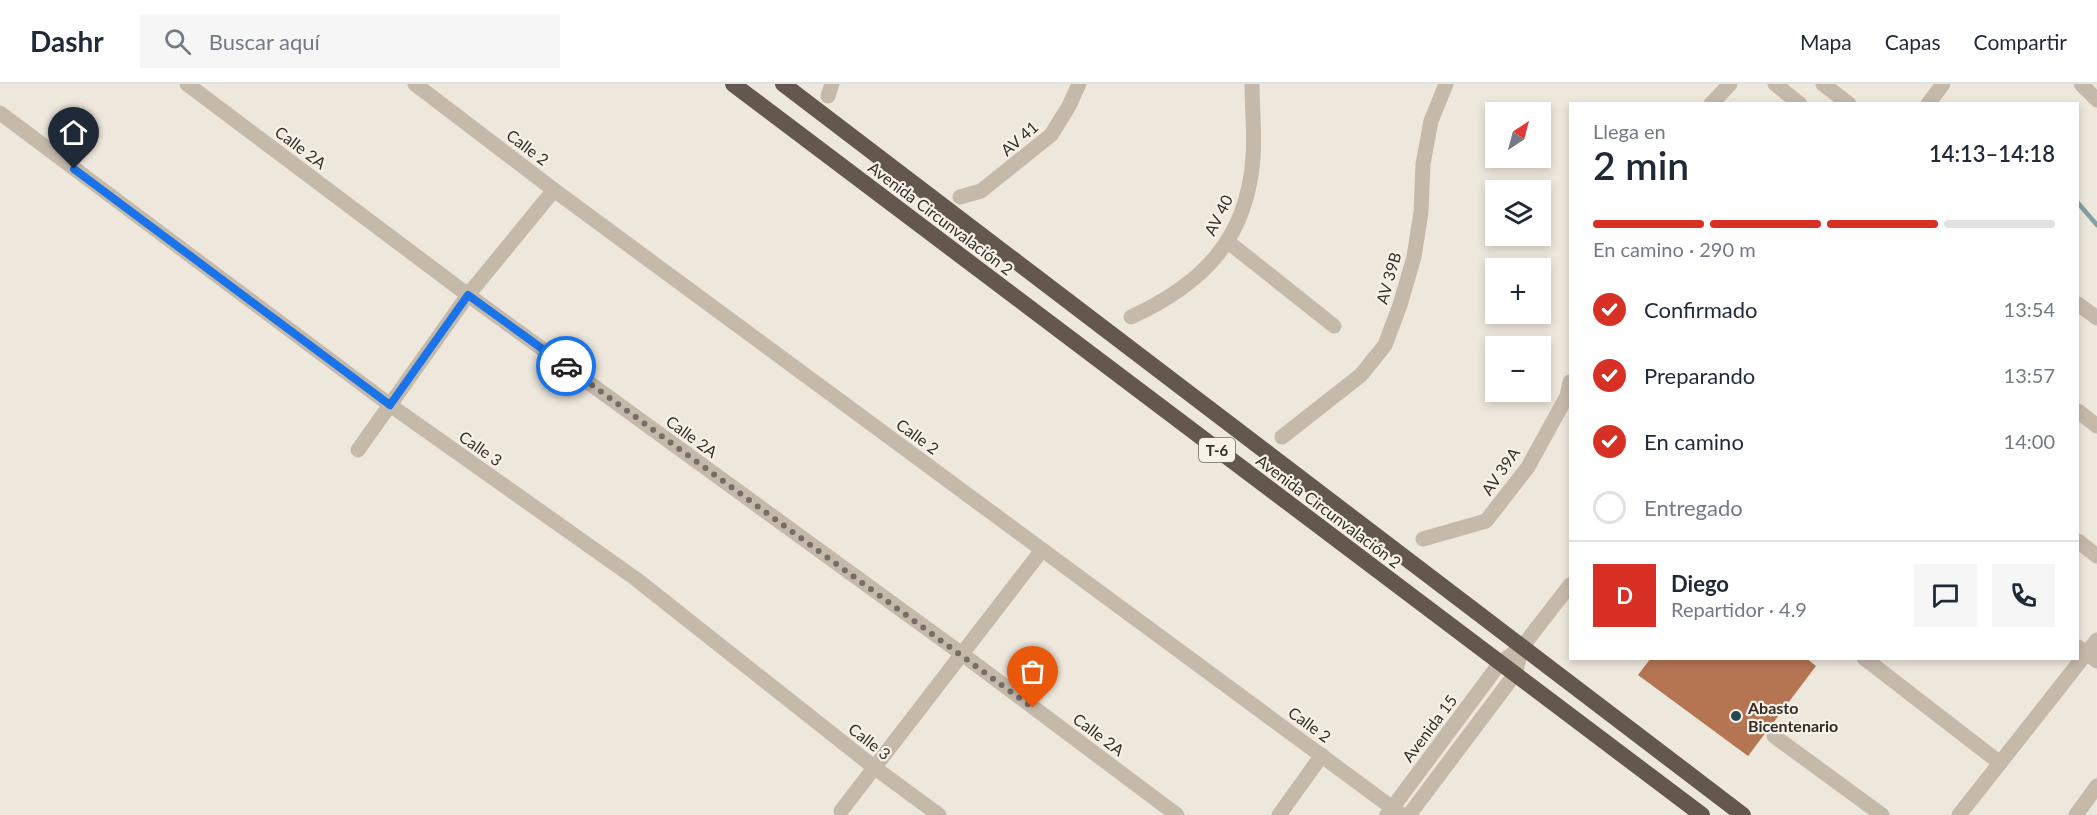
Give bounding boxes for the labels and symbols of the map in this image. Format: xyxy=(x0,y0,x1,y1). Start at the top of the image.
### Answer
north arrow xyxy=(1485,102,1551,168)
pin xyxy=(48,107,99,169)
street label: AV 41 xyxy=(997,117,1041,159)
street label: Calle 2A xyxy=(272,122,330,172)
street label: Calle 2 xyxy=(503,125,553,169)
street label: Avenida Circunvalación 2 xyxy=(865,157,1017,279)
street label: AV 40 xyxy=(1200,192,1236,238)
street label: AV 39B xyxy=(1372,250,1404,306)
courier xyxy=(536,336,596,396)
street label: Calle 2A xyxy=(663,411,722,461)
street label: Calle 2 xyxy=(893,414,943,458)
street label: Calle 3 xyxy=(456,426,506,470)
road number: T-6 xyxy=(1199,438,1235,462)
street label: AV 39A xyxy=(1477,443,1523,498)
street label: Avenida Circunvalación 2 xyxy=(1253,450,1405,572)
pin xyxy=(1007,646,1058,708)
street label: Avenida 15 xyxy=(1398,691,1460,765)
place label: Abasto Bicentenario xyxy=(1747,698,1838,735)
street label: Calle 2 xyxy=(1285,702,1335,746)
street label: Calle 2A xyxy=(1070,709,1128,759)
marker: Abasto Bicentenario xyxy=(1729,709,1743,723)
street label: Calle 3 xyxy=(845,719,895,763)

